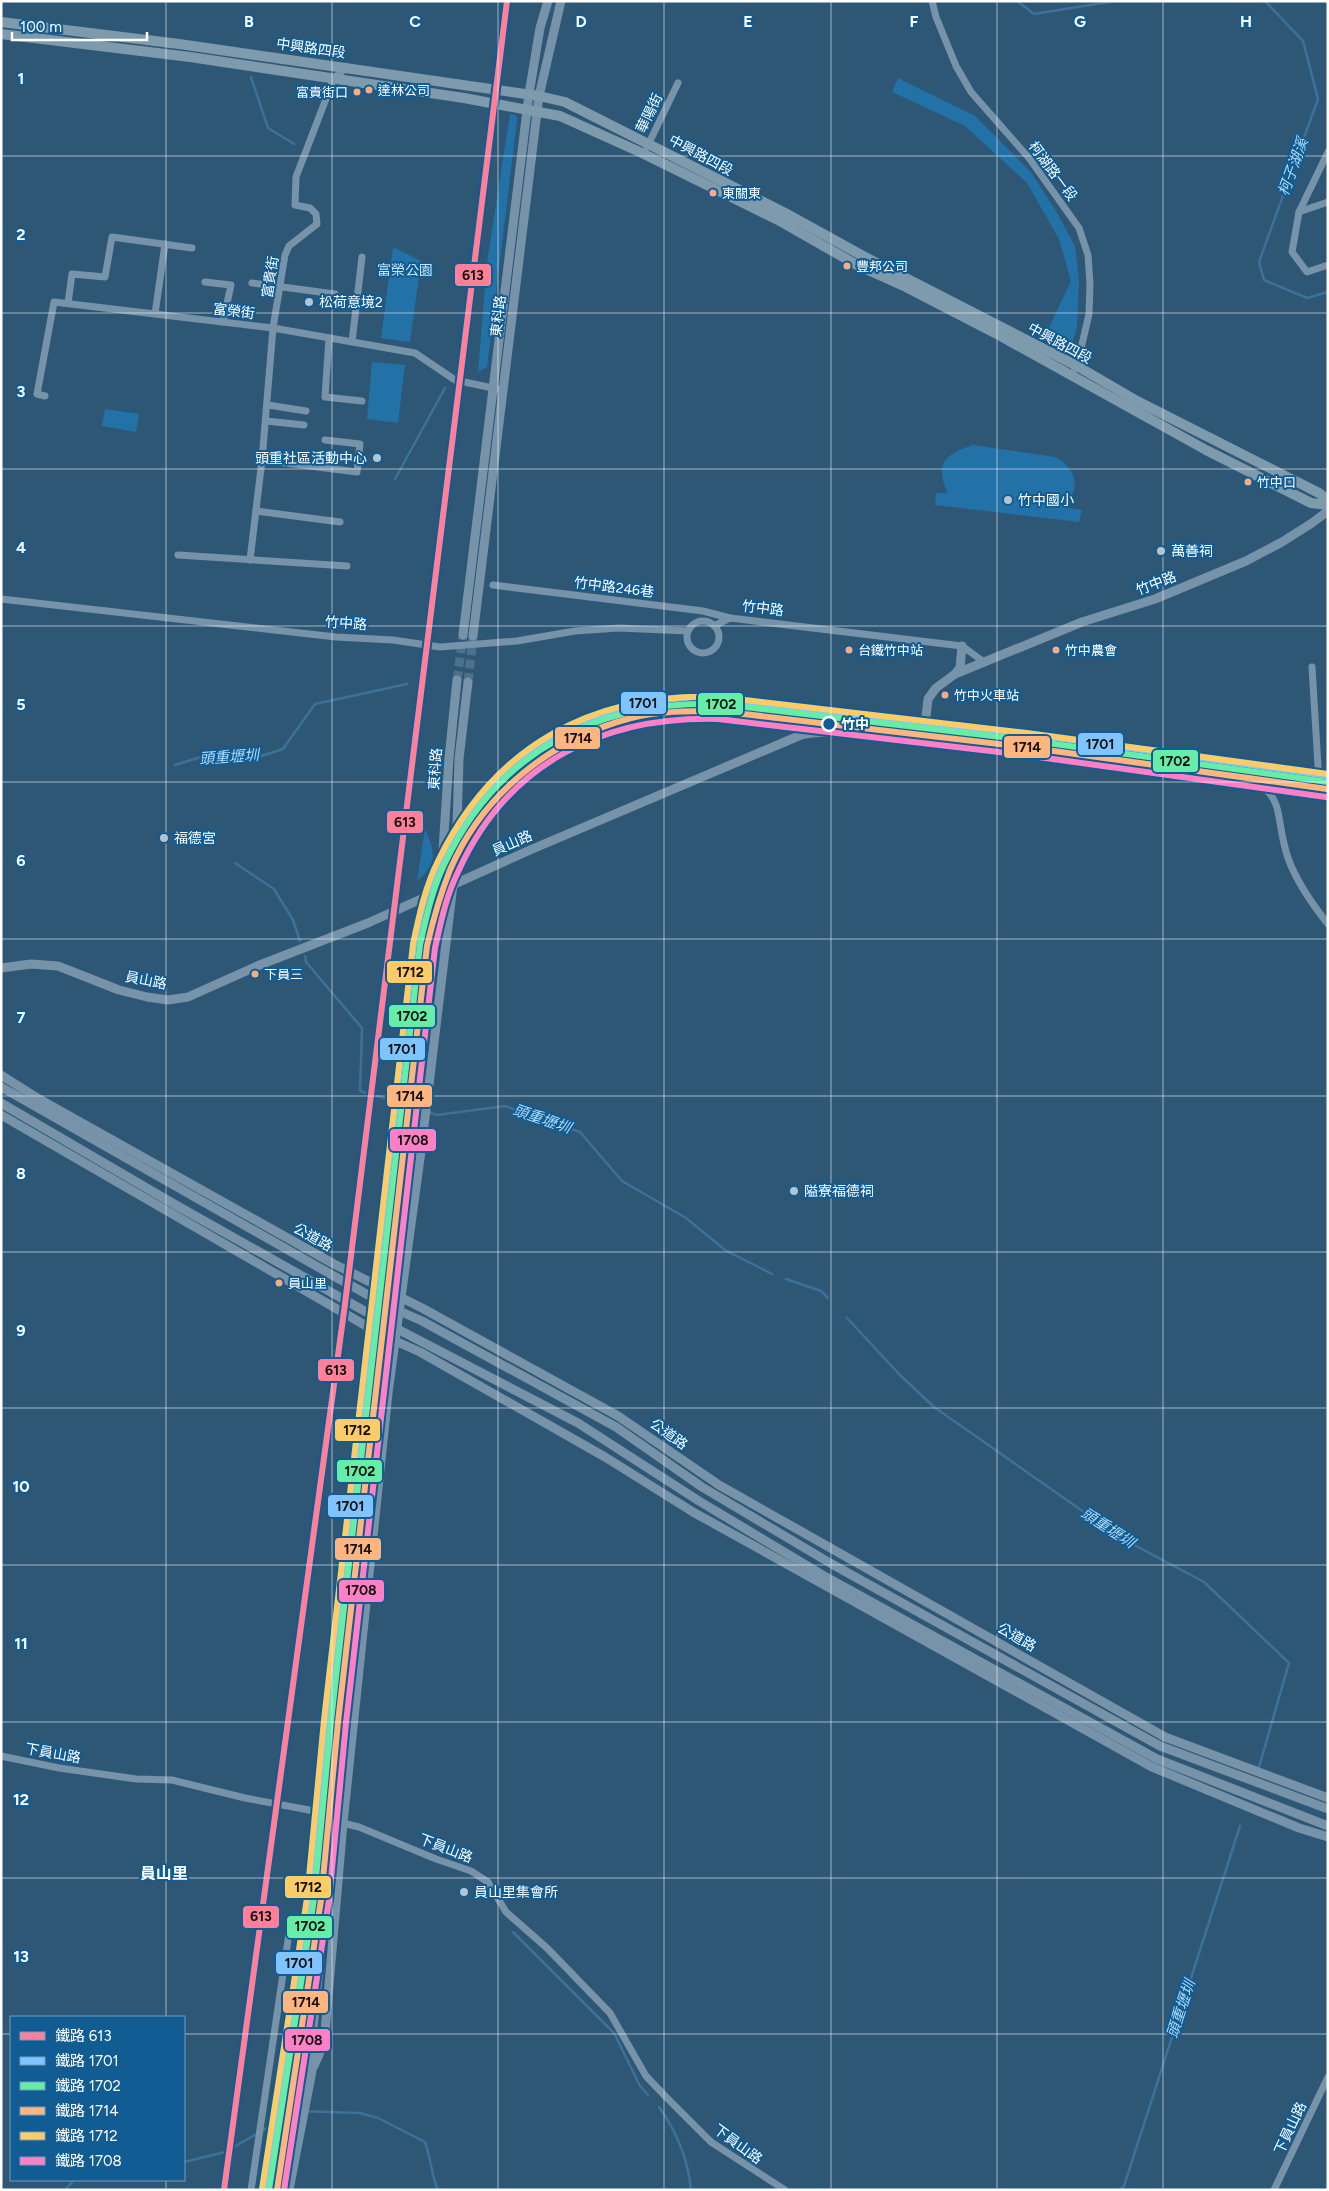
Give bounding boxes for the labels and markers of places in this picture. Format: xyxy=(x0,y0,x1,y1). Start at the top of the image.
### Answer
place label: 達林公司 xyxy=(378,83,430,98)
place label: 富貴街口 xyxy=(296,85,348,100)
marker: 達林公司 xyxy=(364,85,374,95)
marker: 富貴街口 xyxy=(352,87,362,97)
place label: 東關東 xyxy=(722,186,761,201)
marker: 東關東 xyxy=(708,188,718,198)
place label: 豐邦公司 xyxy=(856,259,908,274)
marker: 豐邦公司 xyxy=(842,261,852,271)
place label: 松荷意境2 xyxy=(319,294,383,311)
marker: 松荷意境2 xyxy=(303,296,315,308)
place label: 頭重社區活動中心 xyxy=(255,450,367,467)
marker: 頭重社區活動中心 xyxy=(371,452,383,464)
place label: 竹中口 xyxy=(1257,475,1296,490)
marker: 竹中口 xyxy=(1243,477,1253,487)
place label: 竹中國小 xyxy=(1018,492,1074,509)
marker: 竹中國小 xyxy=(1002,494,1014,506)
place label: 萬善祠 xyxy=(1171,543,1213,560)
marker: 萬善祠 xyxy=(1155,545,1167,557)
place label: 台鐵竹中站 xyxy=(858,643,923,658)
place label: 竹中農會 xyxy=(1065,643,1117,658)
marker: 台鐵竹中站 xyxy=(844,645,854,655)
marker: 竹中農會 xyxy=(1051,645,1061,655)
place label: 竹中火車站 xyxy=(954,688,1019,703)
marker: 竹中火車站 xyxy=(940,690,950,700)
marker: 竹中 xyxy=(821,716,837,732)
place label: 竹中 xyxy=(841,716,869,733)
place label: 福德宮 xyxy=(174,830,216,847)
marker: 福德宮 xyxy=(158,832,170,844)
place label: 下員三 xyxy=(264,967,303,982)
marker: 下員三 xyxy=(250,969,260,979)
place label: 隘寮福德祠 xyxy=(804,1183,874,1200)
marker: 隘寮福德祠 xyxy=(788,1185,800,1197)
place label: 員山里 xyxy=(288,1276,327,1291)
marker: 員山里 xyxy=(274,1278,284,1288)
place label: 員山里集會所 xyxy=(474,1884,558,1901)
marker: 員山里集會所 xyxy=(458,1886,470,1898)

